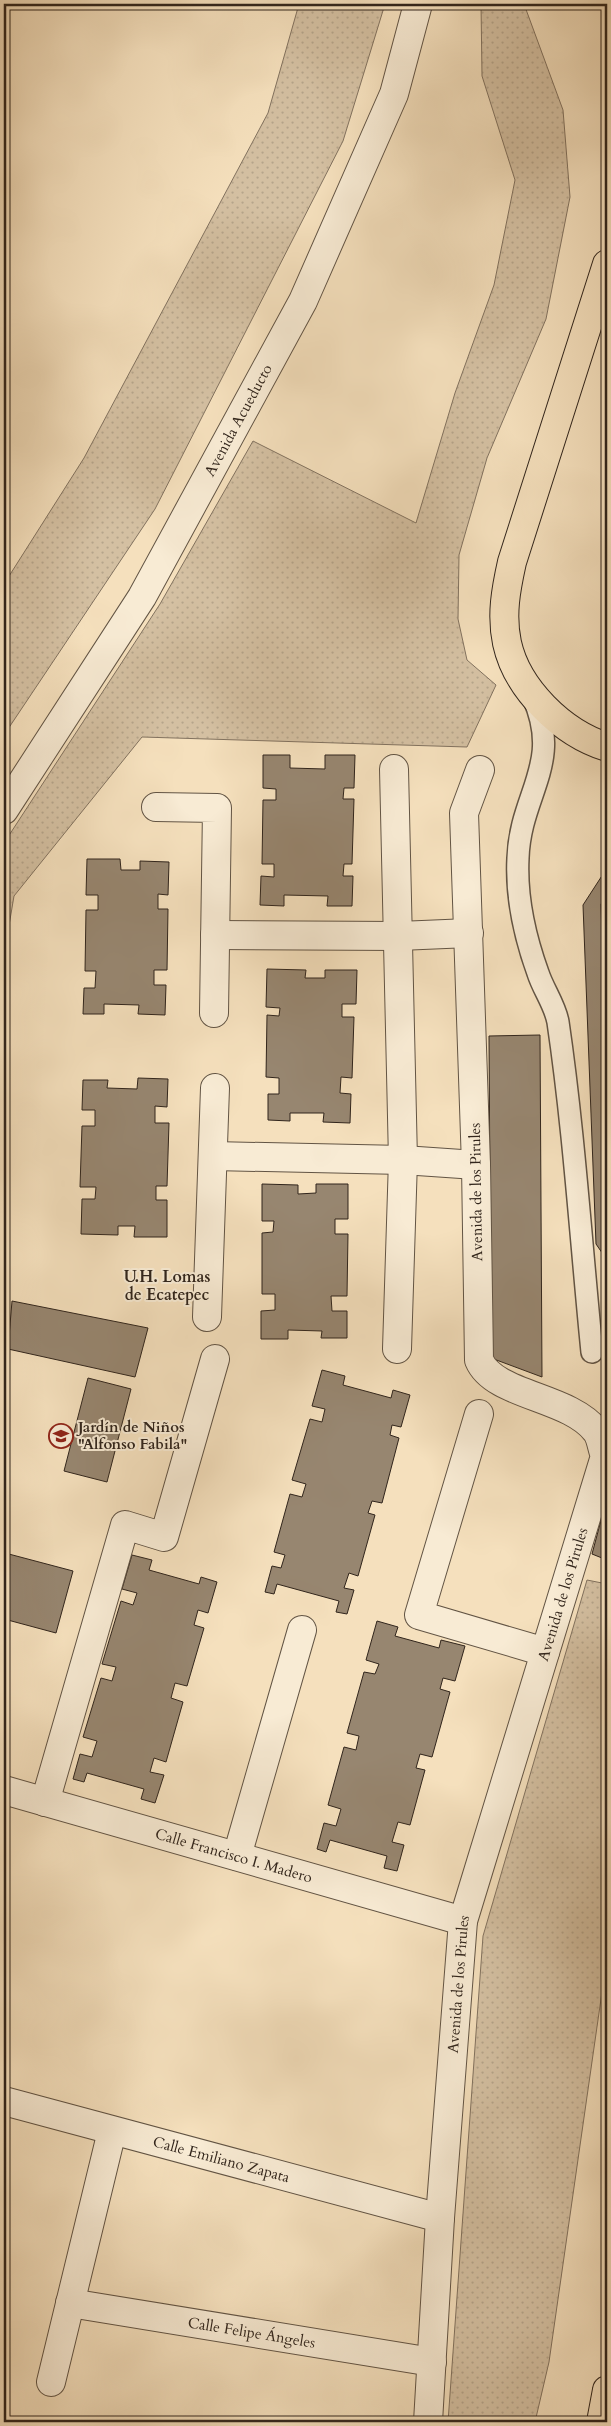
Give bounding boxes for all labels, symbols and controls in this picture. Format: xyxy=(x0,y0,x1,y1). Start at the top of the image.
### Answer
street label: Avenida Acueducto xyxy=(200,361,277,480)
street label: Avenida de los Pirules xyxy=(465,1123,487,1261)
district label: U.H. Lomas de Ecatepec xyxy=(124,1266,210,1306)
place label: Jardín de Niños "Alfonso Fabila" xyxy=(76,1417,187,1454)
school or university icon: Jardín de Niños "Alfonso Fabila" xyxy=(48,1423,74,1449)
street label: Avenida de los Pirules xyxy=(533,1525,593,1663)
street label: Calle Francisco I. Madero xyxy=(153,1824,315,1888)
street label: Avenida de los Pirules xyxy=(443,1912,474,2054)
street label: Calle Emiliano Zapata xyxy=(151,2131,292,2187)
street label: Calle Felipe Ángeles xyxy=(186,2312,317,2353)

